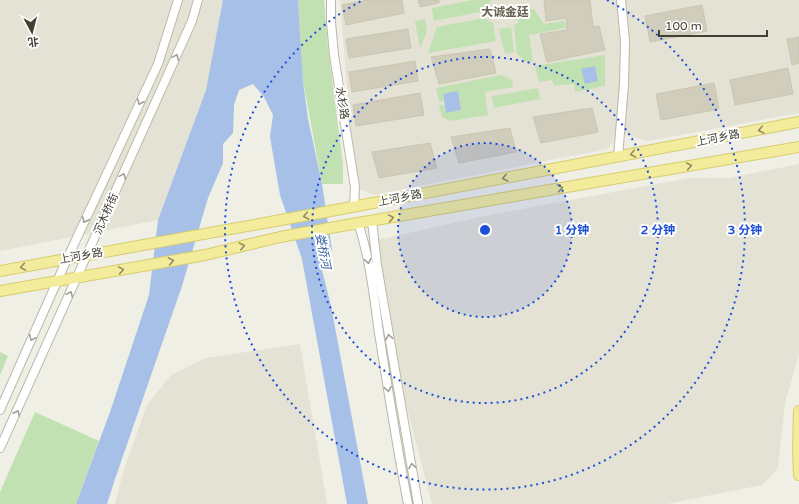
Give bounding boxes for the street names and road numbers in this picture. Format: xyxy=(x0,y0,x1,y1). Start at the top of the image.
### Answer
street label: 水杉路 xyxy=(333,86,351,120)
street label: 上河乡路 xyxy=(695,127,741,149)
street label: 上河乡路 xyxy=(377,187,423,209)
street label: 沉木桥街 xyxy=(91,191,121,237)
street label: 上河乡路 xyxy=(58,246,104,266)

